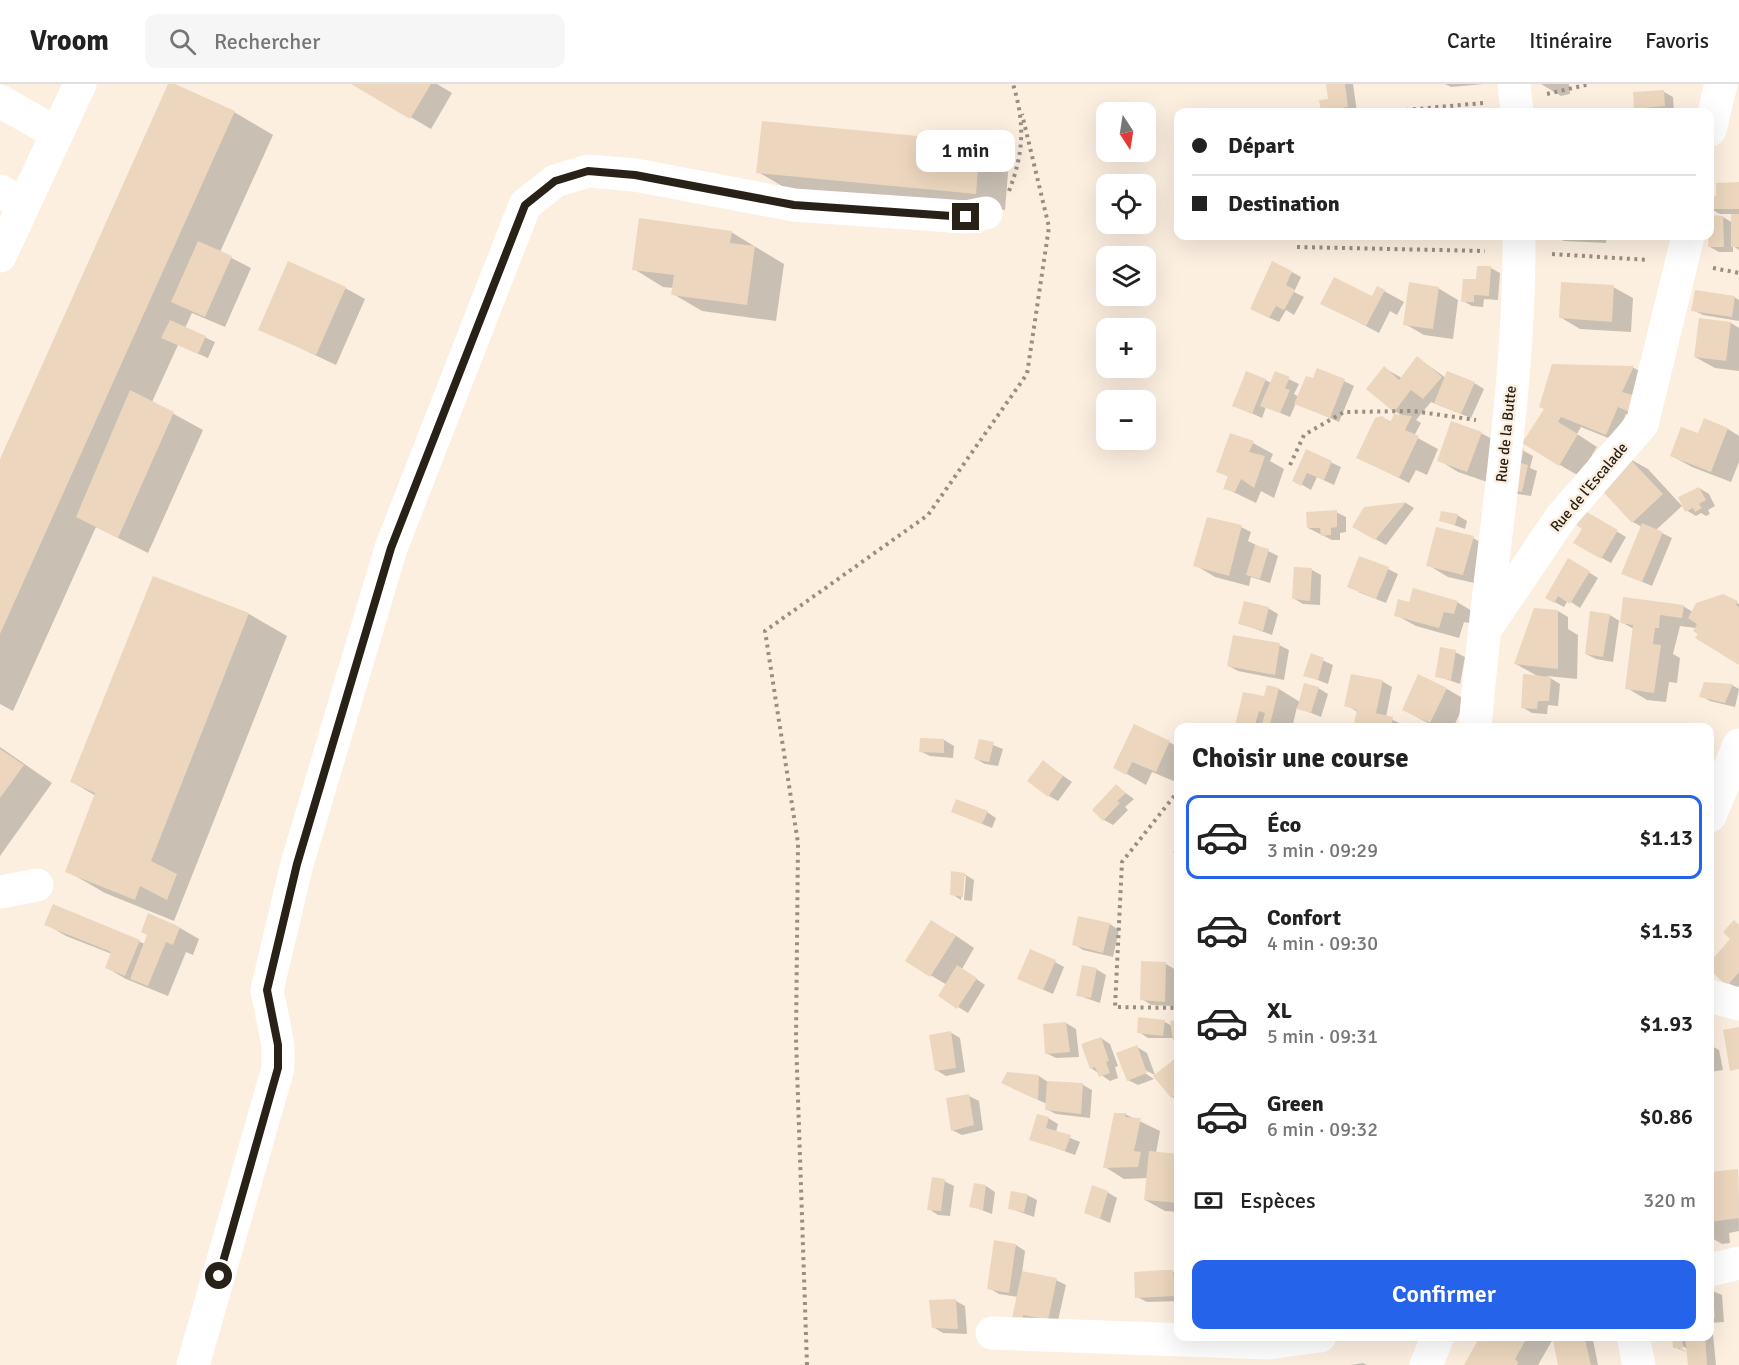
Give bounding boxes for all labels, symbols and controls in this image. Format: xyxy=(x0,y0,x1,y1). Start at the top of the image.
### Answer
search box xyxy=(145,14,565,68)
text: Vroom xyxy=(30,24,109,58)
icon: search xyxy=(166,25,199,58)
text: Rechercher xyxy=(214,28,320,55)
text: Carte xyxy=(1447,28,1496,54)
text: Itinéraire xyxy=(1529,28,1612,54)
text: Favoris xyxy=(1645,28,1709,54)
north arrow xyxy=(1096,102,1156,162)
map controls xyxy=(1096,102,1156,450)
callout: 1 min xyxy=(916,130,1016,172)
text: Départ xyxy=(1228,132,1295,159)
text: 1 min xyxy=(942,138,989,163)
button: locate xyxy=(1096,174,1156,234)
text: Destination xyxy=(1228,190,1340,217)
route end xyxy=(952,203,979,230)
button: layers xyxy=(1096,246,1156,306)
button: + xyxy=(1096,318,1156,378)
street label: Rue de la Butte xyxy=(1492,385,1520,483)
button: − xyxy=(1096,390,1156,450)
street label: Rue de l'Escalade xyxy=(1547,439,1631,535)
text: Choisir une course xyxy=(1192,742,1409,775)
icon: car xyxy=(1195,810,1249,864)
text: Éco xyxy=(1267,811,1301,838)
text: $1.13 xyxy=(1639,824,1693,851)
text: 3 min · 09:29 xyxy=(1267,838,1378,863)
icon: car xyxy=(1195,903,1249,957)
text: Confort xyxy=(1267,904,1341,931)
text: $1.53 xyxy=(1639,917,1693,944)
text: 4 min · 09:30 xyxy=(1267,931,1378,956)
icon: car xyxy=(1195,996,1249,1050)
text: XL xyxy=(1267,997,1292,1024)
text: $1.93 xyxy=(1639,1010,1693,1037)
text: 5 min · 09:31 xyxy=(1267,1024,1378,1049)
icon: car xyxy=(1195,1089,1249,1143)
text: Green xyxy=(1267,1090,1324,1117)
text: $0.86 xyxy=(1639,1103,1693,1130)
text: 6 min · 09:32 xyxy=(1267,1117,1378,1142)
icon: cash xyxy=(1192,1184,1225,1217)
text: Espèces xyxy=(1240,1187,1316,1214)
text: 320 m xyxy=(1643,1188,1696,1213)
button: Confirmer xyxy=(1192,1260,1696,1329)
route start xyxy=(205,1262,232,1289)

